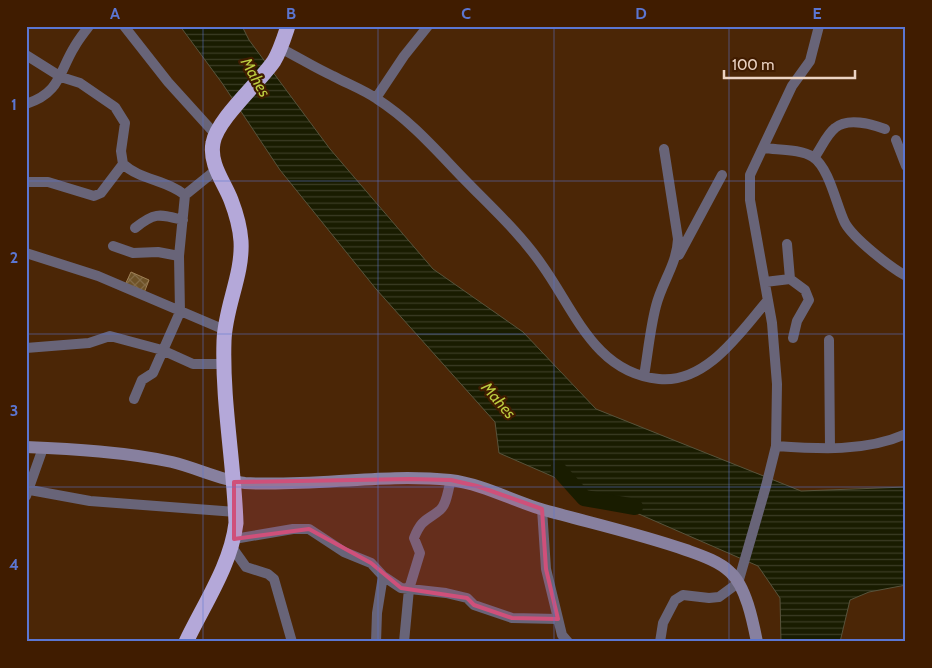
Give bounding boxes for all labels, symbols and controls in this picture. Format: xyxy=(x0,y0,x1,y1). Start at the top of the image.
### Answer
text: A xyxy=(110,4,120,23)
text: B xyxy=(286,4,296,23)
text: C xyxy=(461,4,471,23)
text: D xyxy=(635,4,647,23)
text: E xyxy=(812,4,822,23)
scale bar xyxy=(724,48,856,80)
water label: Mahes xyxy=(236,53,274,100)
text: 100 m xyxy=(732,56,774,74)
text: 1 xyxy=(11,95,17,114)
text: 2 xyxy=(10,248,18,267)
water label: Mahes xyxy=(477,377,520,422)
text: 3 xyxy=(10,401,18,420)
text: 4 xyxy=(9,555,19,574)

